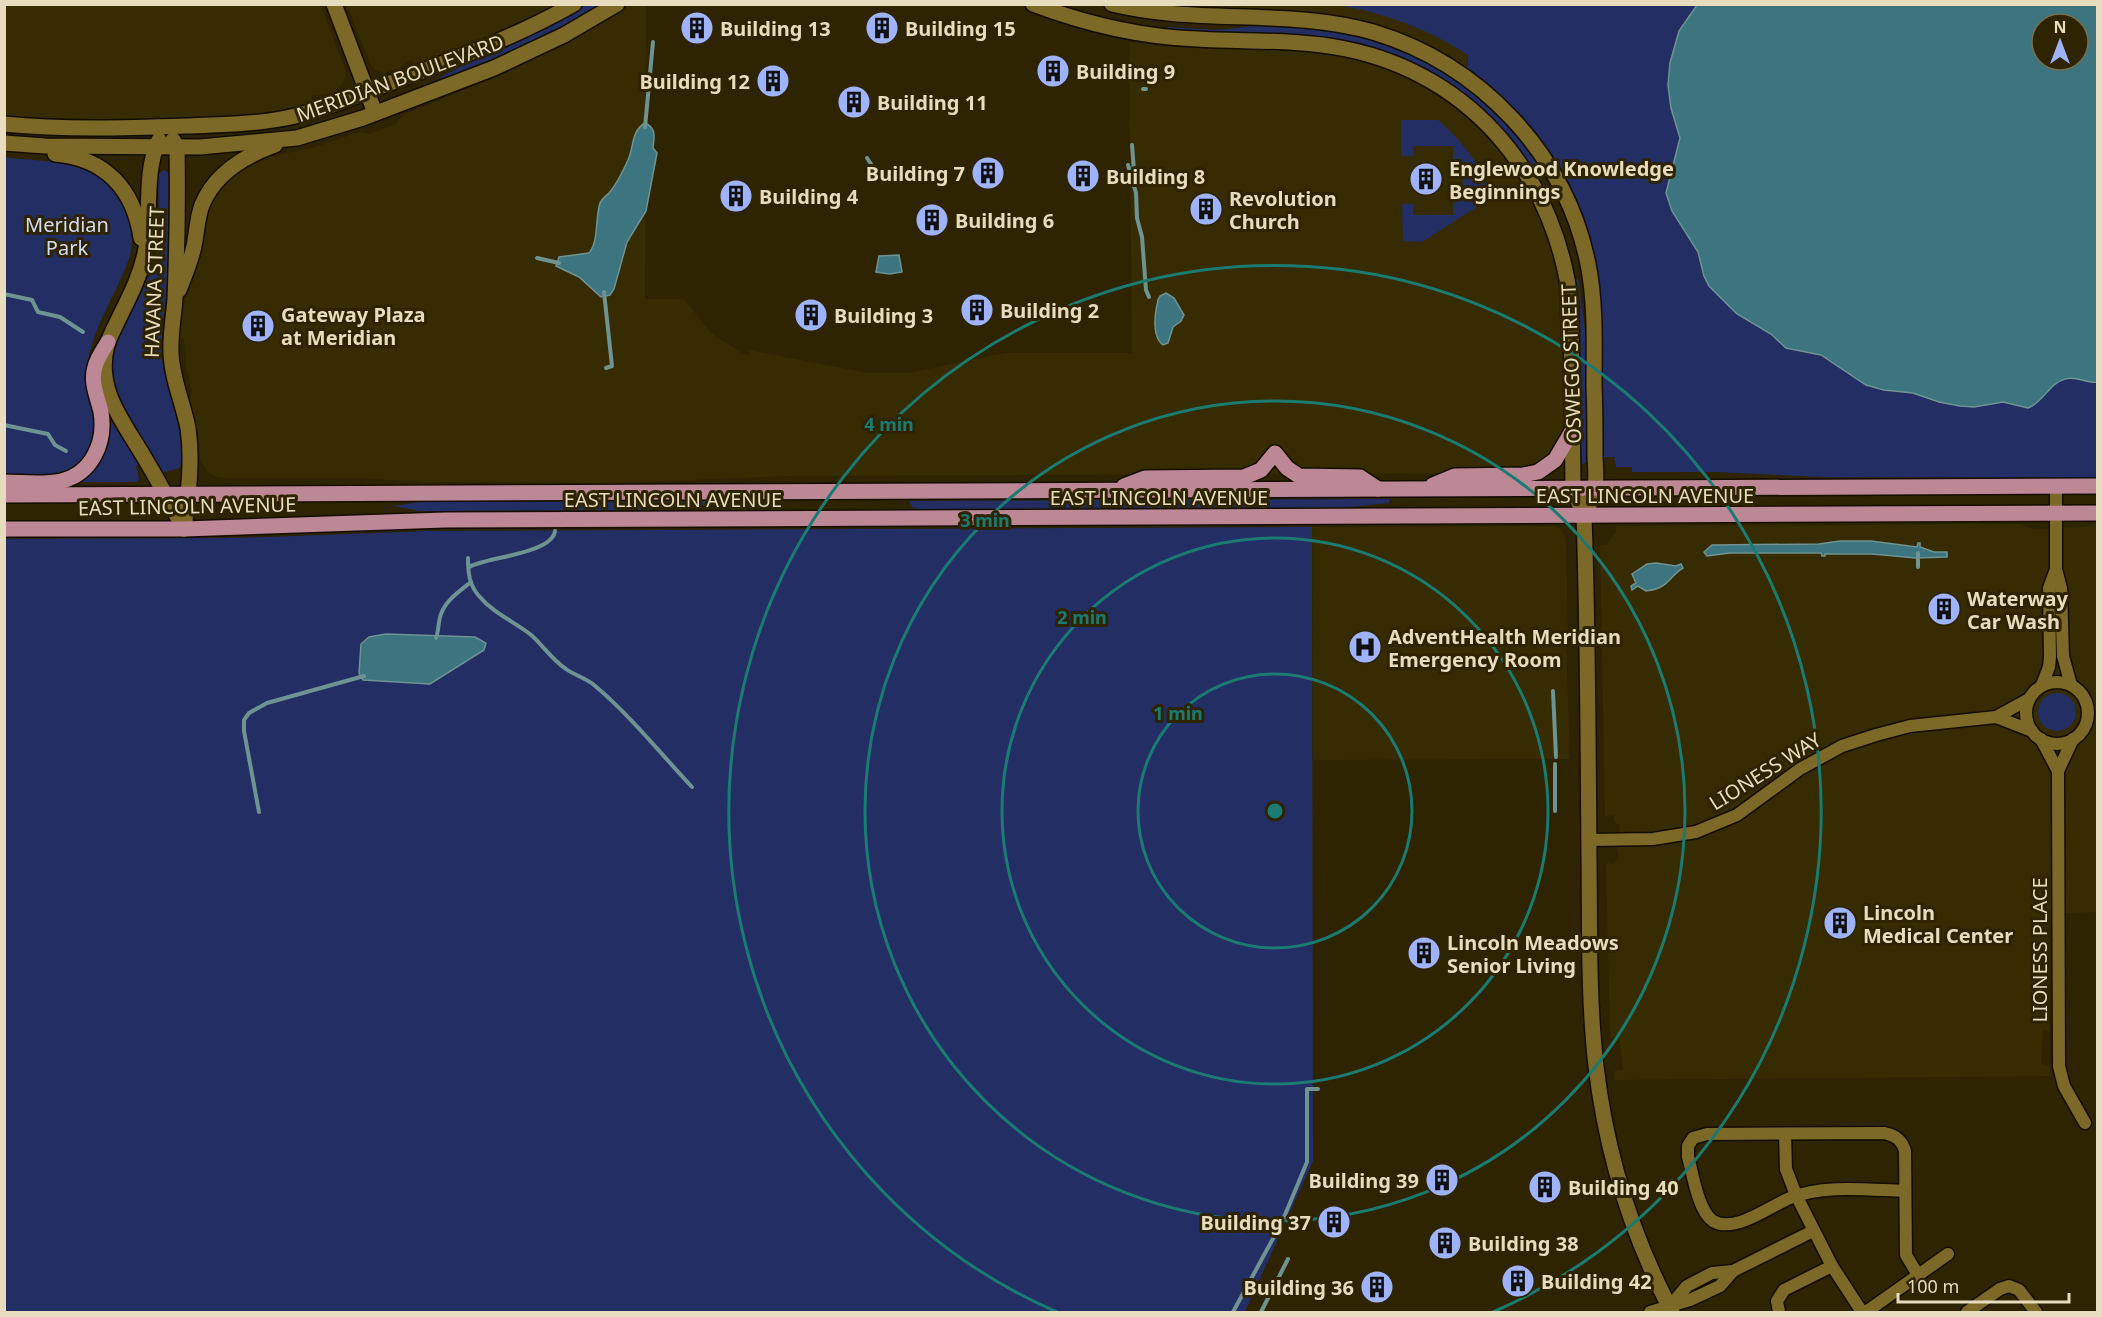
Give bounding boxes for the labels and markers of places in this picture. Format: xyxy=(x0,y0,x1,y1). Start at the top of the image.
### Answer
building icon: Building 13 xyxy=(679,10,715,46)
building icon: Building 15 xyxy=(864,10,900,46)
place label: Building 13 xyxy=(720,15,831,42)
place label: Building 15 xyxy=(905,15,1016,42)
building icon: Building 9 xyxy=(1035,53,1071,89)
place label: Building 9 xyxy=(1076,58,1175,85)
building icon: Building 12 xyxy=(755,63,791,99)
place label: Building 12 xyxy=(639,68,750,95)
building icon: Building 11 xyxy=(836,84,872,120)
place label: Building 11 xyxy=(877,89,988,116)
building icon: Building 7 xyxy=(970,155,1006,191)
place label: Englewood Knowledge Beginnings xyxy=(1449,155,1674,205)
building icon: Building 8 xyxy=(1065,158,1101,194)
place label: Building 7 xyxy=(866,160,965,187)
building icon: Englewood Knowledge Beginnings xyxy=(1408,161,1444,197)
place label: Building 8 xyxy=(1106,163,1205,190)
building icon: Building 4 xyxy=(718,178,754,214)
place label: Building 4 xyxy=(759,183,859,210)
place label: Revolution Church xyxy=(1229,185,1337,235)
building icon: Revolution Church xyxy=(1188,191,1224,227)
building icon: Building 6 xyxy=(914,202,950,238)
place label: Building 6 xyxy=(955,207,1054,234)
building icon: Building 2 xyxy=(959,292,995,328)
building icon: Building 3 xyxy=(793,297,829,333)
place label: Building 2 xyxy=(1000,297,1099,324)
place label: Gateway Plaza at Meridian xyxy=(281,301,426,351)
place label: Building 3 xyxy=(834,302,933,329)
building icon: Gateway Plaza at Meridian xyxy=(240,308,276,344)
place label: Waterway Car Wash xyxy=(1967,585,2069,635)
building icon: Waterway Car Wash xyxy=(1926,591,1962,627)
place label: AdventHealth Meridian Emergency Room xyxy=(1388,623,1621,673)
hospital icon: AdventHealth Meridian Emergency Room xyxy=(1347,629,1383,665)
centre of rings xyxy=(1265,801,1285,821)
place label: Lincoln Medical Center xyxy=(1863,899,2013,949)
building icon: Lincoln Medical Center xyxy=(1822,905,1858,941)
place label: Lincoln Meadows Senior Living xyxy=(1447,929,1619,979)
building icon: Lincoln Meadows Senior Living xyxy=(1406,935,1442,971)
building icon: Building 39 xyxy=(1424,1162,1460,1198)
place label: Building 39 xyxy=(1308,1167,1419,1194)
building icon: Building 40 xyxy=(1527,1169,1563,1205)
place label: Building 40 xyxy=(1568,1174,1679,1201)
building icon: Building 37 xyxy=(1316,1204,1352,1240)
place label: Building 37 xyxy=(1200,1209,1311,1236)
building icon: Building 38 xyxy=(1427,1225,1463,1261)
place label: Building 38 xyxy=(1468,1230,1579,1257)
building icon: Building 42 xyxy=(1500,1263,1536,1299)
place label: Building 42 xyxy=(1541,1268,1652,1295)
building icon: Building 36 xyxy=(1359,1269,1395,1305)
place label: Building 36 xyxy=(1243,1274,1354,1301)

